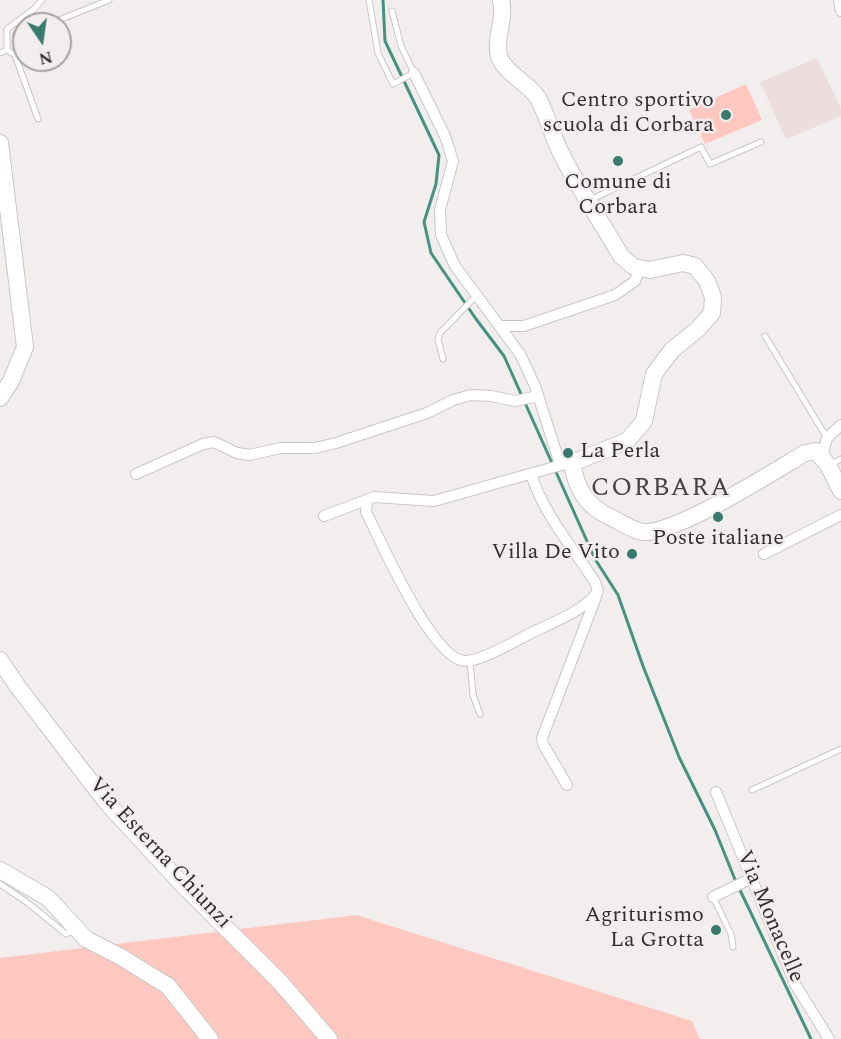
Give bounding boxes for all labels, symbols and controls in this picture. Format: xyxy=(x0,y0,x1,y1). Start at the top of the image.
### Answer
north arrow xyxy=(12,12,72,72)
text: N xyxy=(37,44,55,71)
place label: Centro sportivo scuola di Corbara xyxy=(543,89,714,140)
marker: Centro sportivo scuola di Corbara xyxy=(719,108,733,122)
marker: Comune di Corbara xyxy=(611,154,625,168)
place label: Comune di Corbara xyxy=(564,171,672,222)
place label: La Perla xyxy=(580,440,660,466)
marker: La Perla xyxy=(561,446,575,460)
district label: CORBARA xyxy=(591,474,731,506)
marker: Poste italiane xyxy=(711,510,725,524)
place label: Poste italiane xyxy=(652,527,784,553)
place label: Villa De Vito xyxy=(492,541,620,567)
marker: Villa De Vito xyxy=(625,547,639,561)
street label: Via Esterna Chiunzi xyxy=(82,773,236,935)
street label: Via Monacelle xyxy=(729,847,809,987)
place label: Agriturismo La Grotta xyxy=(584,904,704,956)
marker: Agriturismo La Grotta xyxy=(709,923,723,937)

